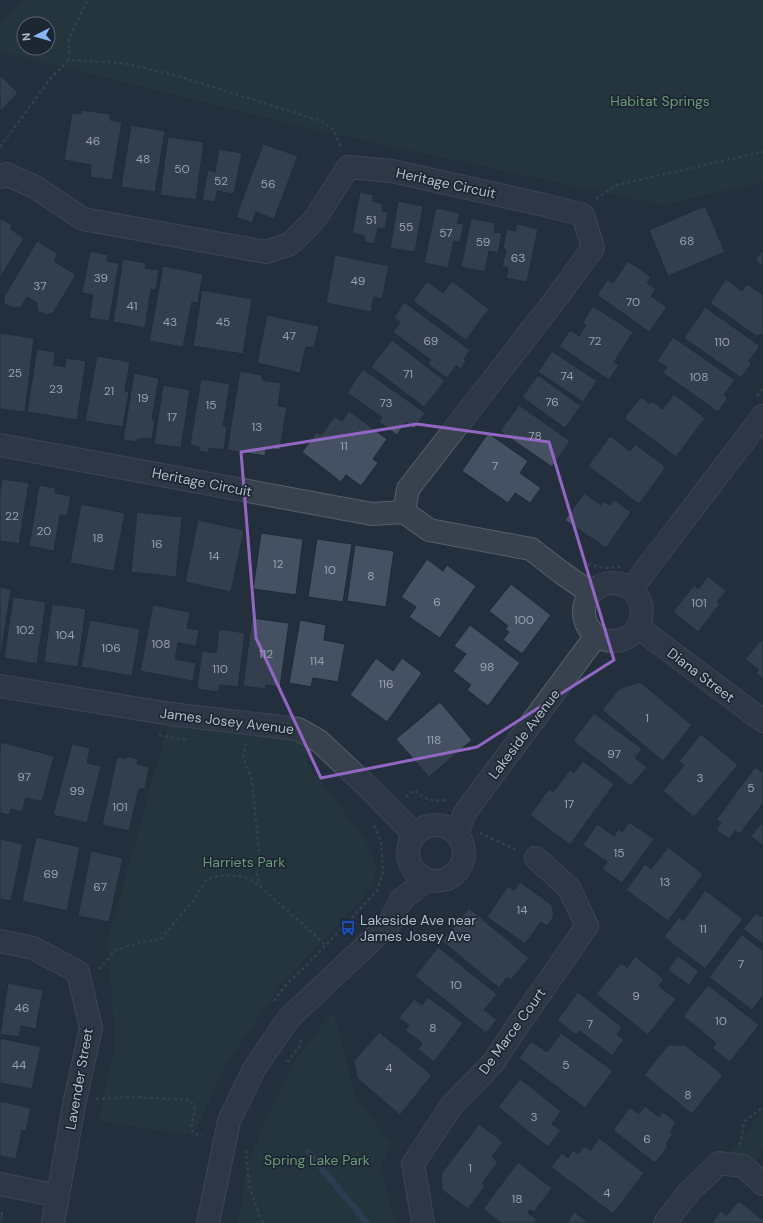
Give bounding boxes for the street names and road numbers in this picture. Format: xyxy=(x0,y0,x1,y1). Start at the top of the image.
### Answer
street label: Heritage Circuit xyxy=(394,164,498,202)
street label: Heritage Circuit xyxy=(150,463,254,501)
street label: Diana Street xyxy=(664,644,738,706)
street label: Lakeside Avenue xyxy=(484,685,564,783)
street label: James Josey Avenue xyxy=(159,704,295,738)
street label: De Marce Court xyxy=(475,984,549,1078)
street label: Lavender Street xyxy=(61,1027,97,1131)

